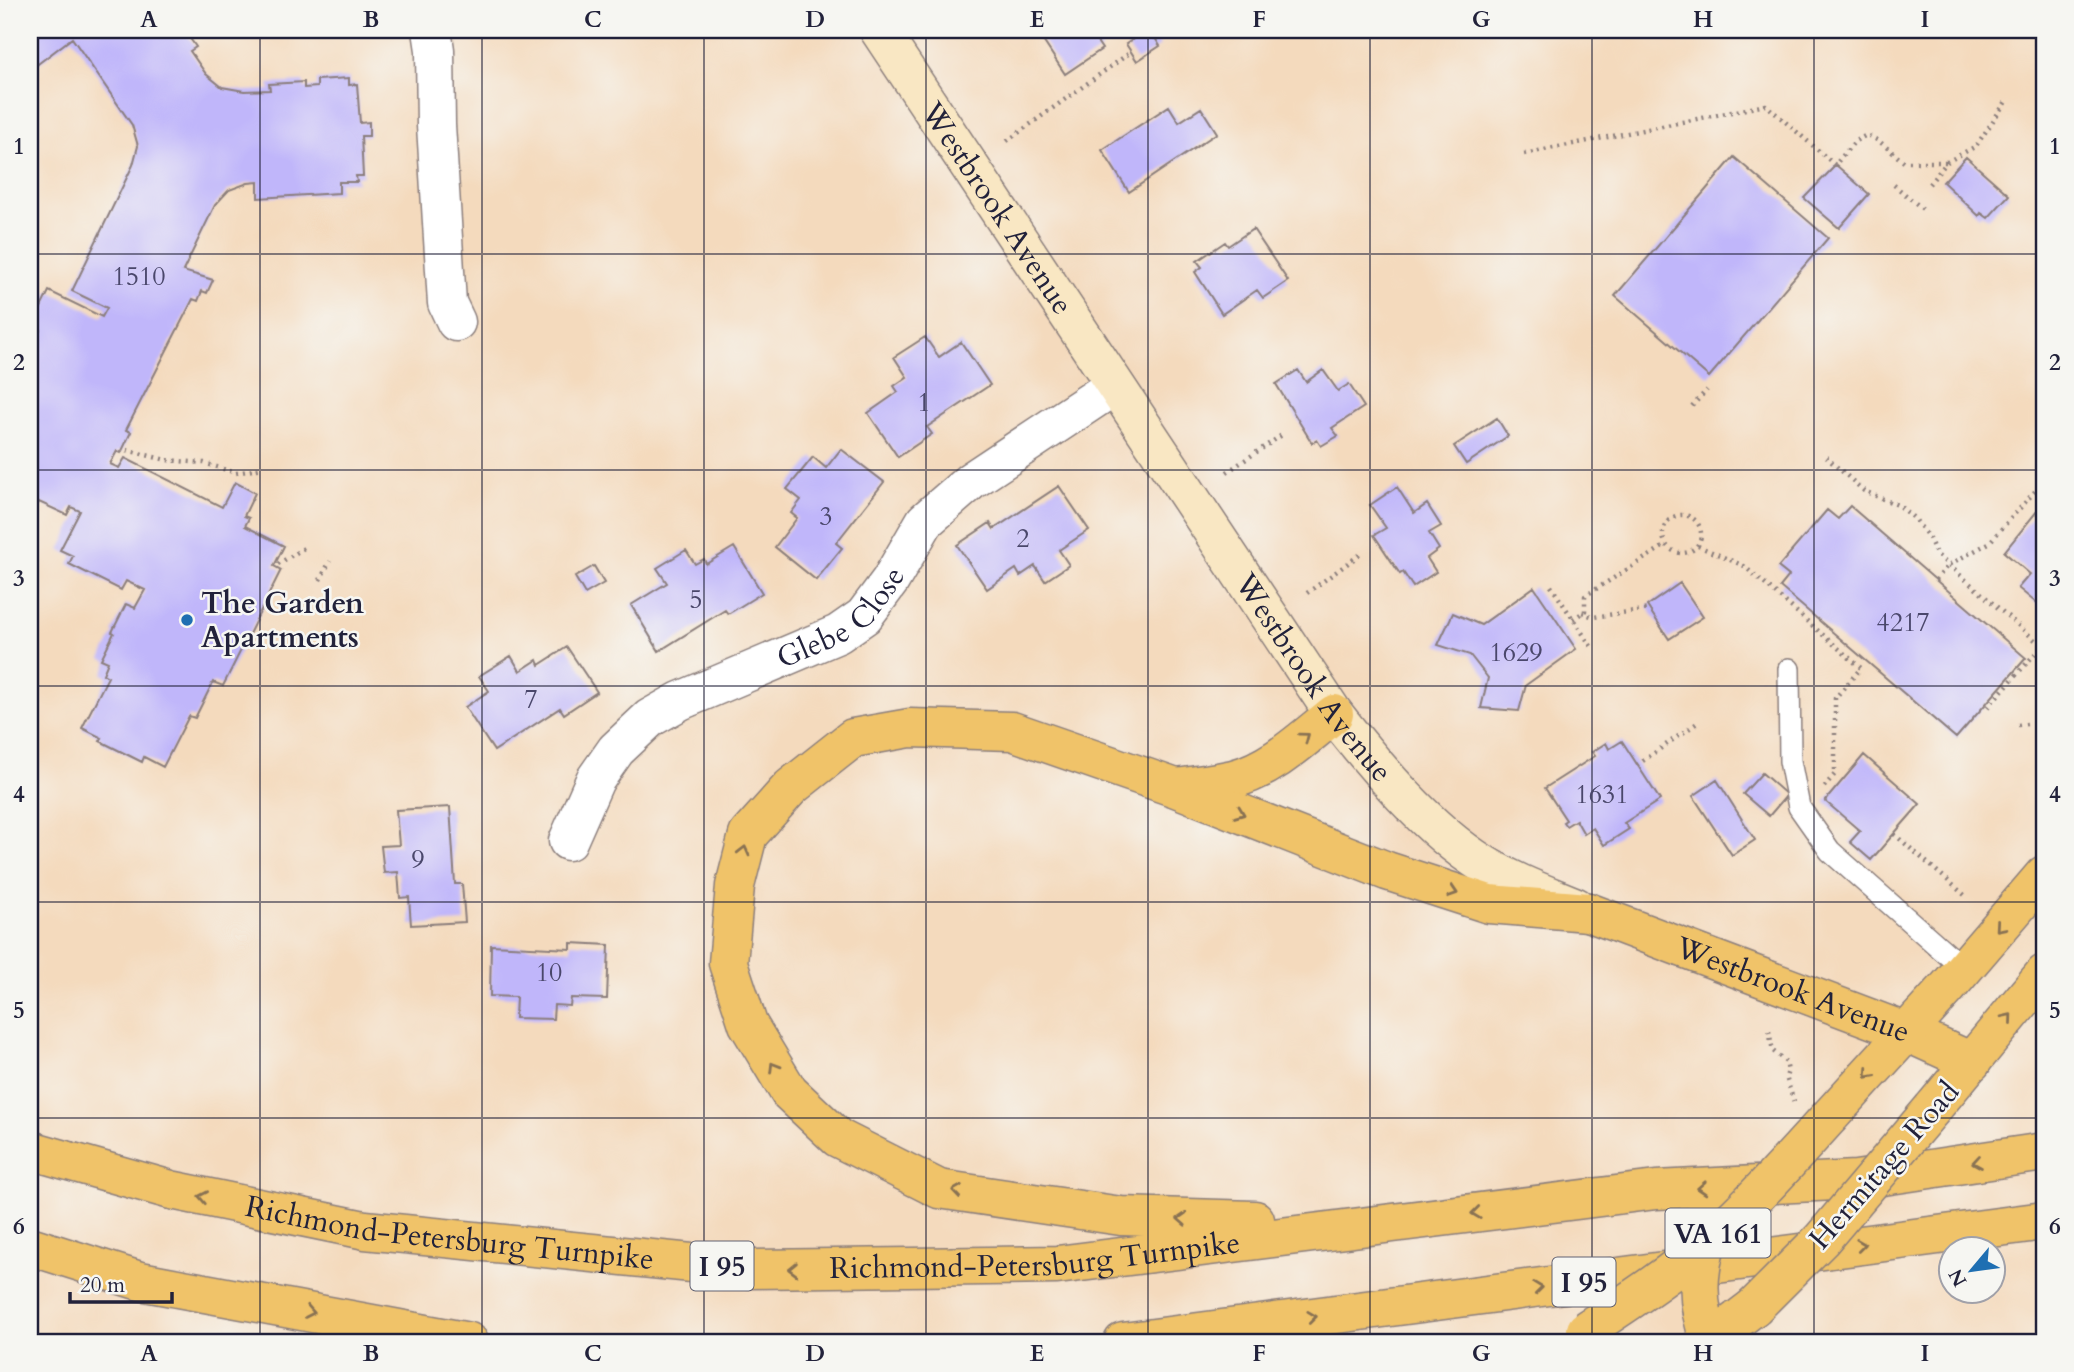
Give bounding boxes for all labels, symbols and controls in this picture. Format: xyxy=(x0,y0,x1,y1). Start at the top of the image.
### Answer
text: A xyxy=(140,4,158,35)
text: B xyxy=(363,4,379,35)
text: C xyxy=(584,4,602,35)
text: D xyxy=(805,4,825,35)
text: E xyxy=(1030,4,1044,35)
text: F xyxy=(1252,4,1266,35)
text: G xyxy=(1472,4,1491,35)
text: H xyxy=(1693,4,1713,35)
text: I xyxy=(1921,4,1929,35)
street label: Westbrook Avenue xyxy=(911,93,1083,323)
text: 1 xyxy=(13,131,25,162)
text: 1 xyxy=(2049,131,2061,162)
house number: 1510 xyxy=(112,259,166,294)
text: 2 xyxy=(13,347,25,378)
text: 2 xyxy=(2049,347,2061,378)
house number: 1 xyxy=(917,385,931,420)
house number: 3 xyxy=(819,499,833,534)
house number: 2 xyxy=(1016,521,1030,556)
street label: Glebe Close xyxy=(771,559,915,679)
text: 3 xyxy=(13,563,25,594)
text: 3 xyxy=(2049,563,2061,594)
street label: Westbrook Avenue xyxy=(1225,565,1401,791)
house number: 5 xyxy=(689,582,703,617)
place label: The Garden Apartments xyxy=(201,583,364,658)
house number: 4217 xyxy=(1876,605,1930,640)
marker: The Garden Apartments xyxy=(179,612,195,628)
house number: 1629 xyxy=(1489,635,1543,670)
house number: 7 xyxy=(524,682,538,717)
one-way arrow xyxy=(1298,733,1310,745)
house number: 1631 xyxy=(1575,777,1629,812)
text: 4 xyxy=(13,779,25,810)
text: 4 xyxy=(2049,779,2061,810)
one-way arrow xyxy=(1233,805,1245,819)
house number: 9 xyxy=(411,842,425,877)
one-way arrow xyxy=(736,845,750,857)
one-way arrow xyxy=(1446,884,1459,898)
one-way arrow xyxy=(1996,919,2008,932)
street label: Westbrook Avenue xyxy=(1669,927,1916,1053)
house number: 10 xyxy=(536,955,562,990)
text: 5 xyxy=(13,995,25,1026)
text: 5 xyxy=(2049,995,2061,1026)
one-way arrow xyxy=(2000,1013,2012,1026)
one-way arrow xyxy=(769,1061,782,1074)
one-way arrow xyxy=(1865,1065,1877,1078)
street label: Hermitage Road xyxy=(1800,1072,1969,1258)
one-way arrow xyxy=(1971,1154,1983,1169)
one-way arrow xyxy=(1696,1180,1707,1195)
one-way arrow xyxy=(951,1184,963,1199)
street label: Richmond-Petersburg Turnpike xyxy=(242,1186,656,1280)
one-way arrow xyxy=(197,1190,209,1205)
one-way arrow xyxy=(1470,1205,1482,1220)
road number: VA 161 xyxy=(1666,1208,1770,1258)
text: 6 xyxy=(13,1211,25,1242)
text: 6 xyxy=(2049,1211,2061,1242)
one-way arrow xyxy=(1177,1212,1188,1227)
street label: Richmond-Petersburg Turnpike xyxy=(829,1222,1242,1289)
north arrow xyxy=(1938,1236,2008,1306)
one-way arrow xyxy=(1855,1238,1866,1253)
road number: I 95 xyxy=(690,1242,754,1290)
road number: I 95 xyxy=(1552,1258,1616,1306)
scale bar xyxy=(70,1260,172,1304)
one-way arrow xyxy=(787,1261,798,1276)
text: N xyxy=(1942,1264,1973,1291)
text: 20 m xyxy=(80,1271,125,1300)
one-way arrow xyxy=(1532,1280,1544,1295)
one-way arrow xyxy=(304,1304,316,1319)
one-way arrow xyxy=(1306,1310,1318,1325)
text: A xyxy=(140,1338,158,1369)
text: B xyxy=(363,1338,379,1369)
text: C xyxy=(584,1338,602,1369)
text: D xyxy=(805,1338,825,1369)
text: E xyxy=(1030,1338,1044,1369)
text: F xyxy=(1252,1338,1266,1369)
text: G xyxy=(1472,1338,1491,1369)
text: H xyxy=(1693,1338,1713,1369)
text: I xyxy=(1921,1338,1929,1369)

